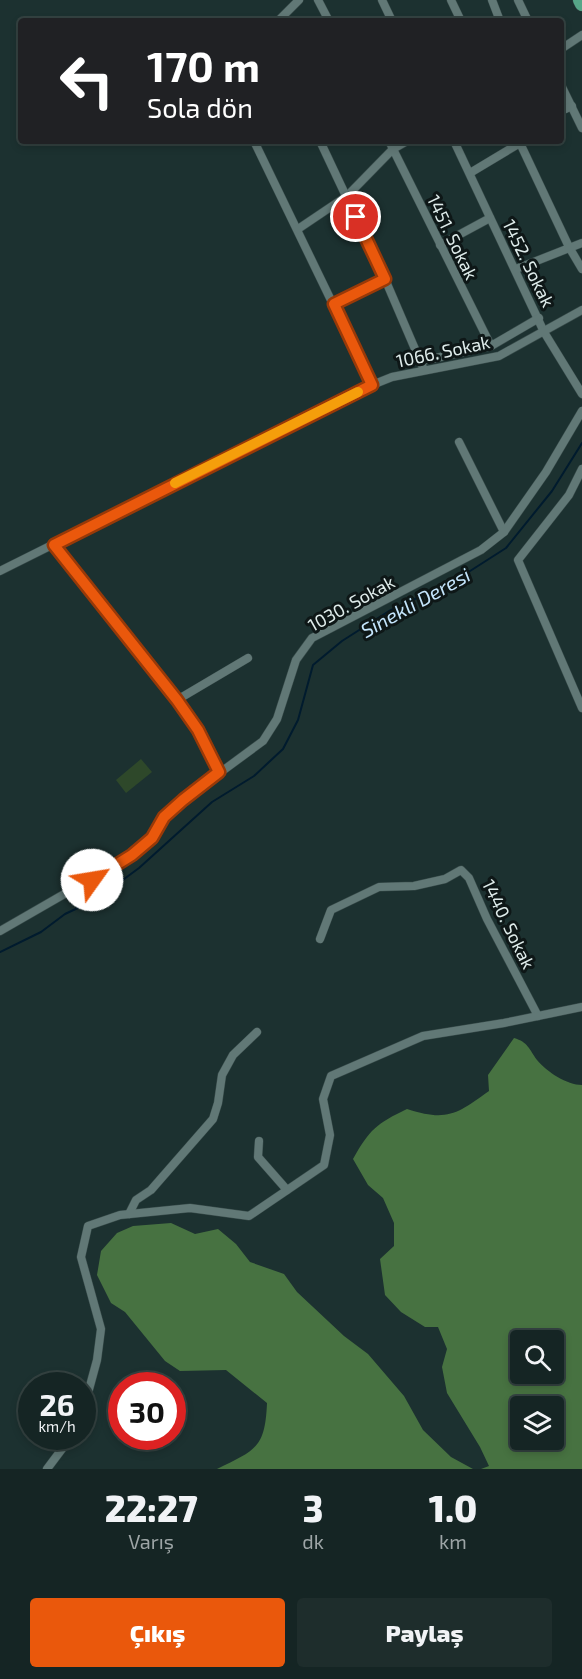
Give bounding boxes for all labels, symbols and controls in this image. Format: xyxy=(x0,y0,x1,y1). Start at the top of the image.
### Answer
text: 170 m xyxy=(147,40,260,90)
icon: left xyxy=(48,42,126,120)
text: Sola dön xyxy=(147,91,253,123)
pin xyxy=(330,191,381,242)
street label: 1451. Sokak xyxy=(423,191,483,283)
icon: arrive xyxy=(339,200,372,233)
street label: 1452. Sokak xyxy=(498,216,560,310)
street label: 1066. Sokak xyxy=(394,330,492,372)
water label: Sinekli Deresi xyxy=(356,562,474,642)
street label: 1030. Sokak xyxy=(304,570,398,636)
position arrow xyxy=(60,848,124,912)
street label: 1440. Sokak xyxy=(478,876,540,972)
map controls xyxy=(510,1330,564,1450)
button: search xyxy=(510,1330,564,1384)
speed limit sign: 30 xyxy=(108,1372,186,1450)
text: 26 xyxy=(39,1386,75,1422)
button: layers xyxy=(510,1396,564,1450)
text: km/h xyxy=(38,1417,76,1435)
text: 22:27 xyxy=(105,1486,198,1529)
text: 3 xyxy=(303,1486,323,1529)
text: 1.0 xyxy=(429,1486,477,1529)
text: Varış xyxy=(128,1529,174,1553)
text: dk xyxy=(302,1529,324,1553)
text: km xyxy=(439,1529,467,1553)
button: Çıkış xyxy=(30,1598,285,1667)
button: Paylaş xyxy=(297,1598,552,1667)

